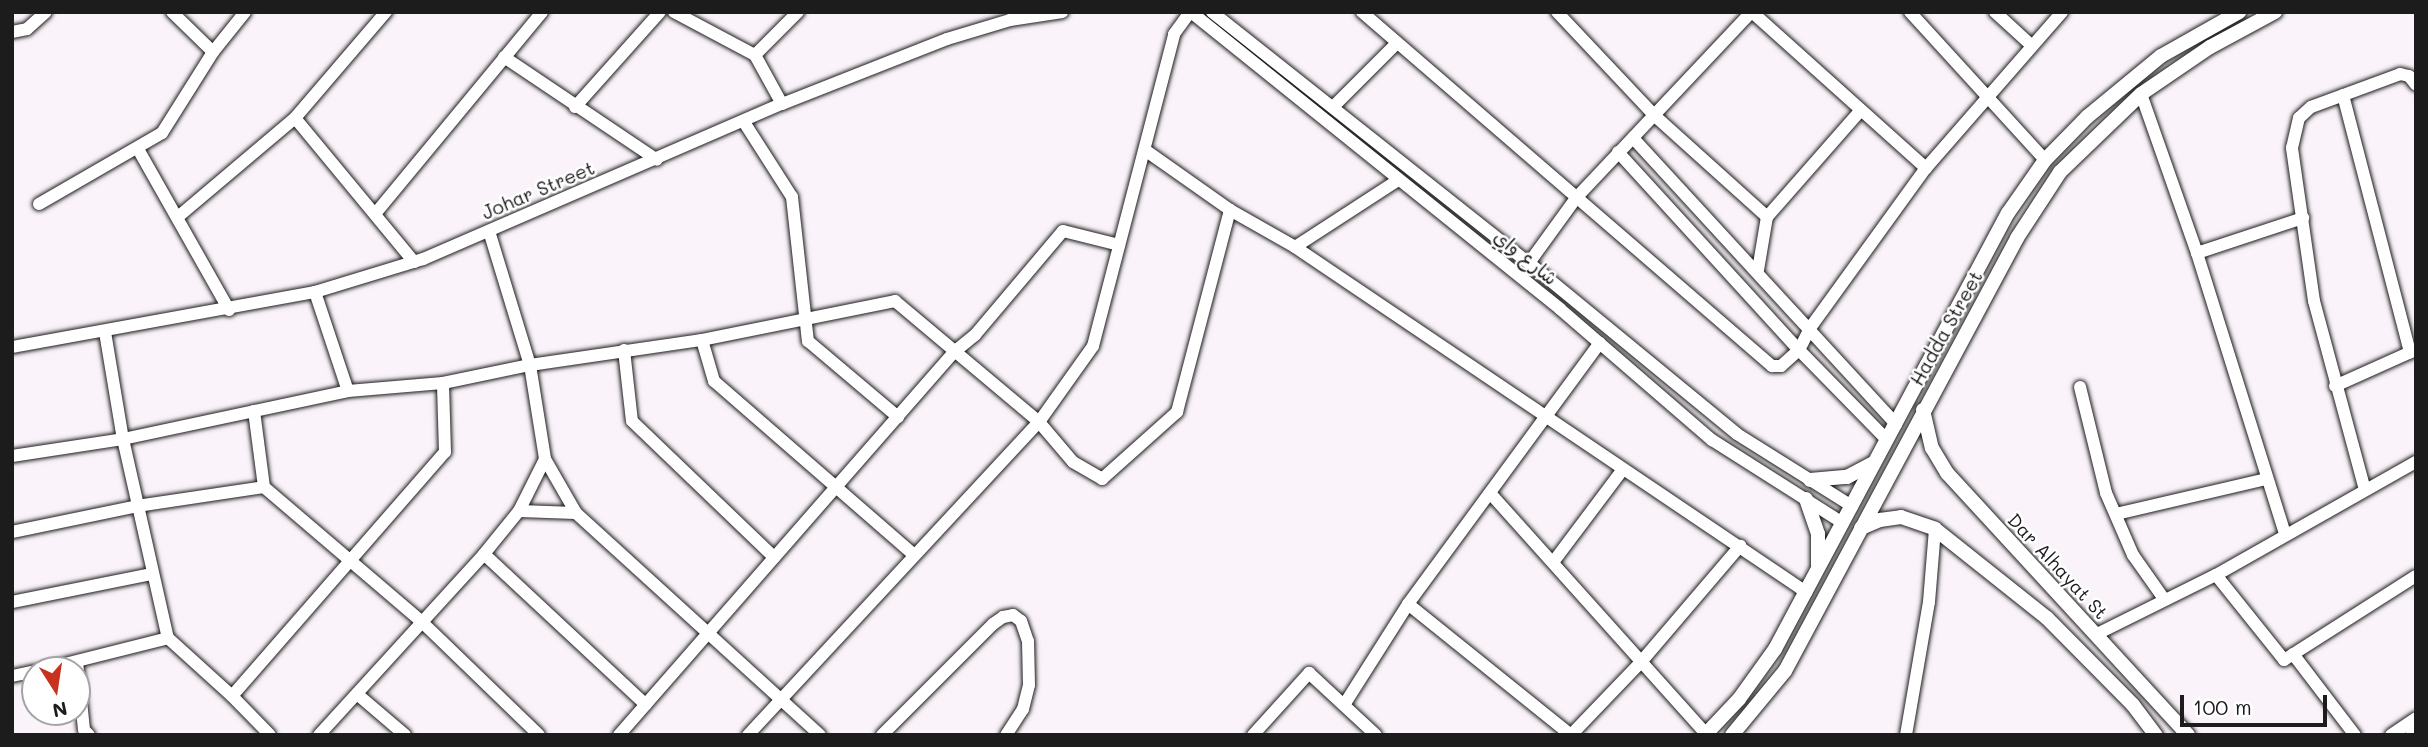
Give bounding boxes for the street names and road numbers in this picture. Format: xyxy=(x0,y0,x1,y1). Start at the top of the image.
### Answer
street label: Johar Street xyxy=(478,156,598,224)
street label: شارع واي xyxy=(1490,225,1562,289)
street label: Hadda Street xyxy=(1905,267,1987,389)
street label: Dar Alhayat St xyxy=(2003,508,2113,624)

